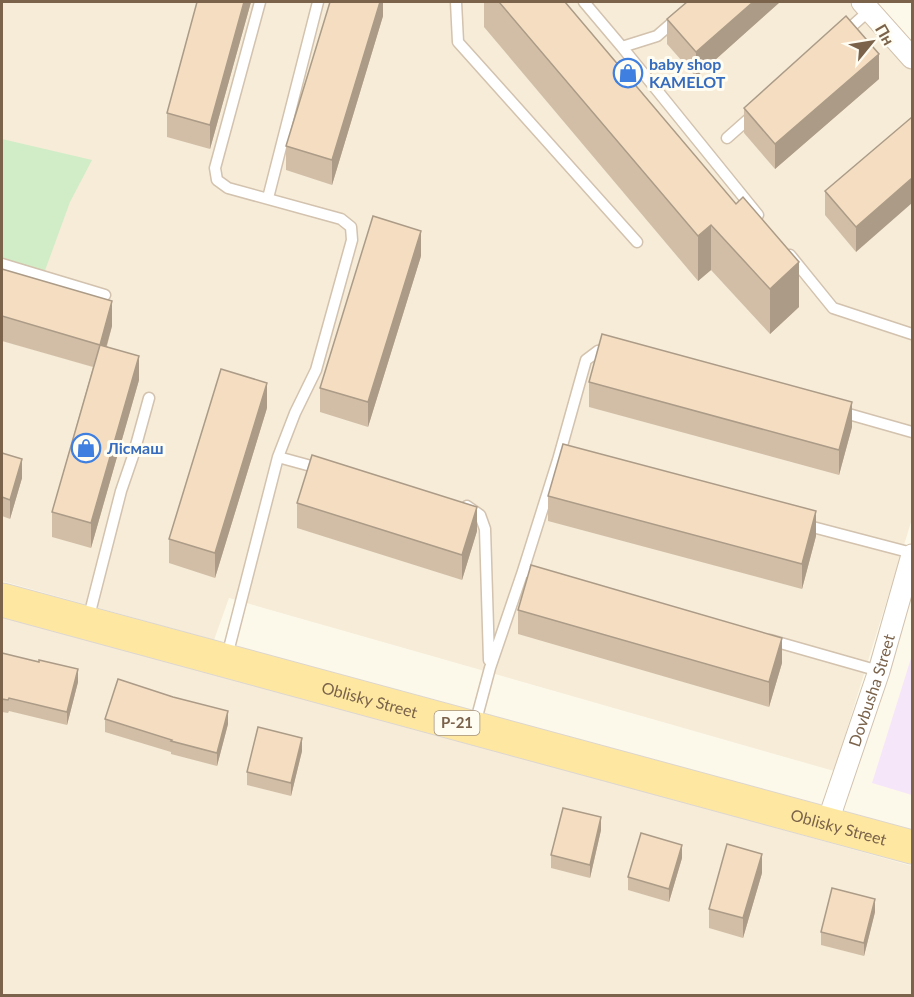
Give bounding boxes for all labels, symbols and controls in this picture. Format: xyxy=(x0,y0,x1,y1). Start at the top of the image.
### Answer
north arrow xyxy=(842,12,902,72)
text: Пн xyxy=(872,20,899,48)
place label: baby shop KAMELOT xyxy=(649,54,726,91)
shop icon: baby shop KAMELOT xyxy=(612,57,644,89)
shop icon: Лісмаш xyxy=(70,432,102,464)
place label: Лісмаш xyxy=(106,438,163,457)
street label: Dovbusha Street xyxy=(844,631,898,749)
street label: Oblisky Street xyxy=(320,677,420,721)
road number: Р-21 xyxy=(434,711,480,735)
street label: Oblisky Street xyxy=(789,805,889,849)

